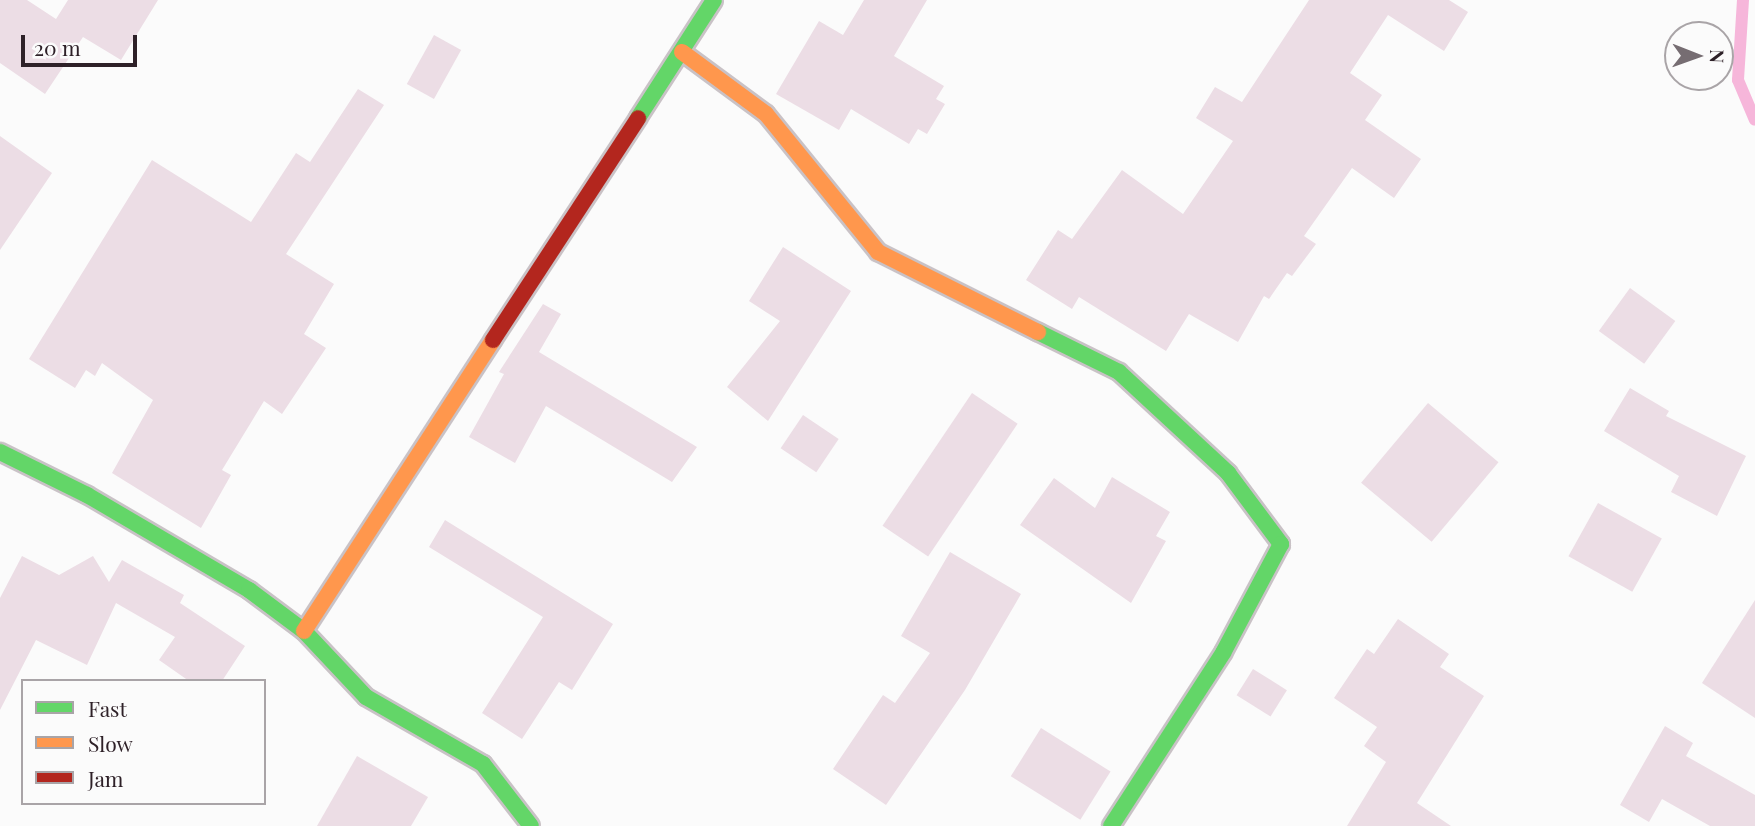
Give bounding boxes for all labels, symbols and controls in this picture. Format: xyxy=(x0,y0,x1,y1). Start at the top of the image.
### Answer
scale bar xyxy=(24,21,140,65)
north arrow xyxy=(1664,21,1734,91)
text: 20 m xyxy=(34,33,81,61)
text: N xyxy=(1705,49,1731,63)
legend xyxy=(21,679,266,805)
text: Fast xyxy=(88,694,127,722)
text: Slow xyxy=(88,729,133,757)
text: Jam xyxy=(88,764,124,792)

